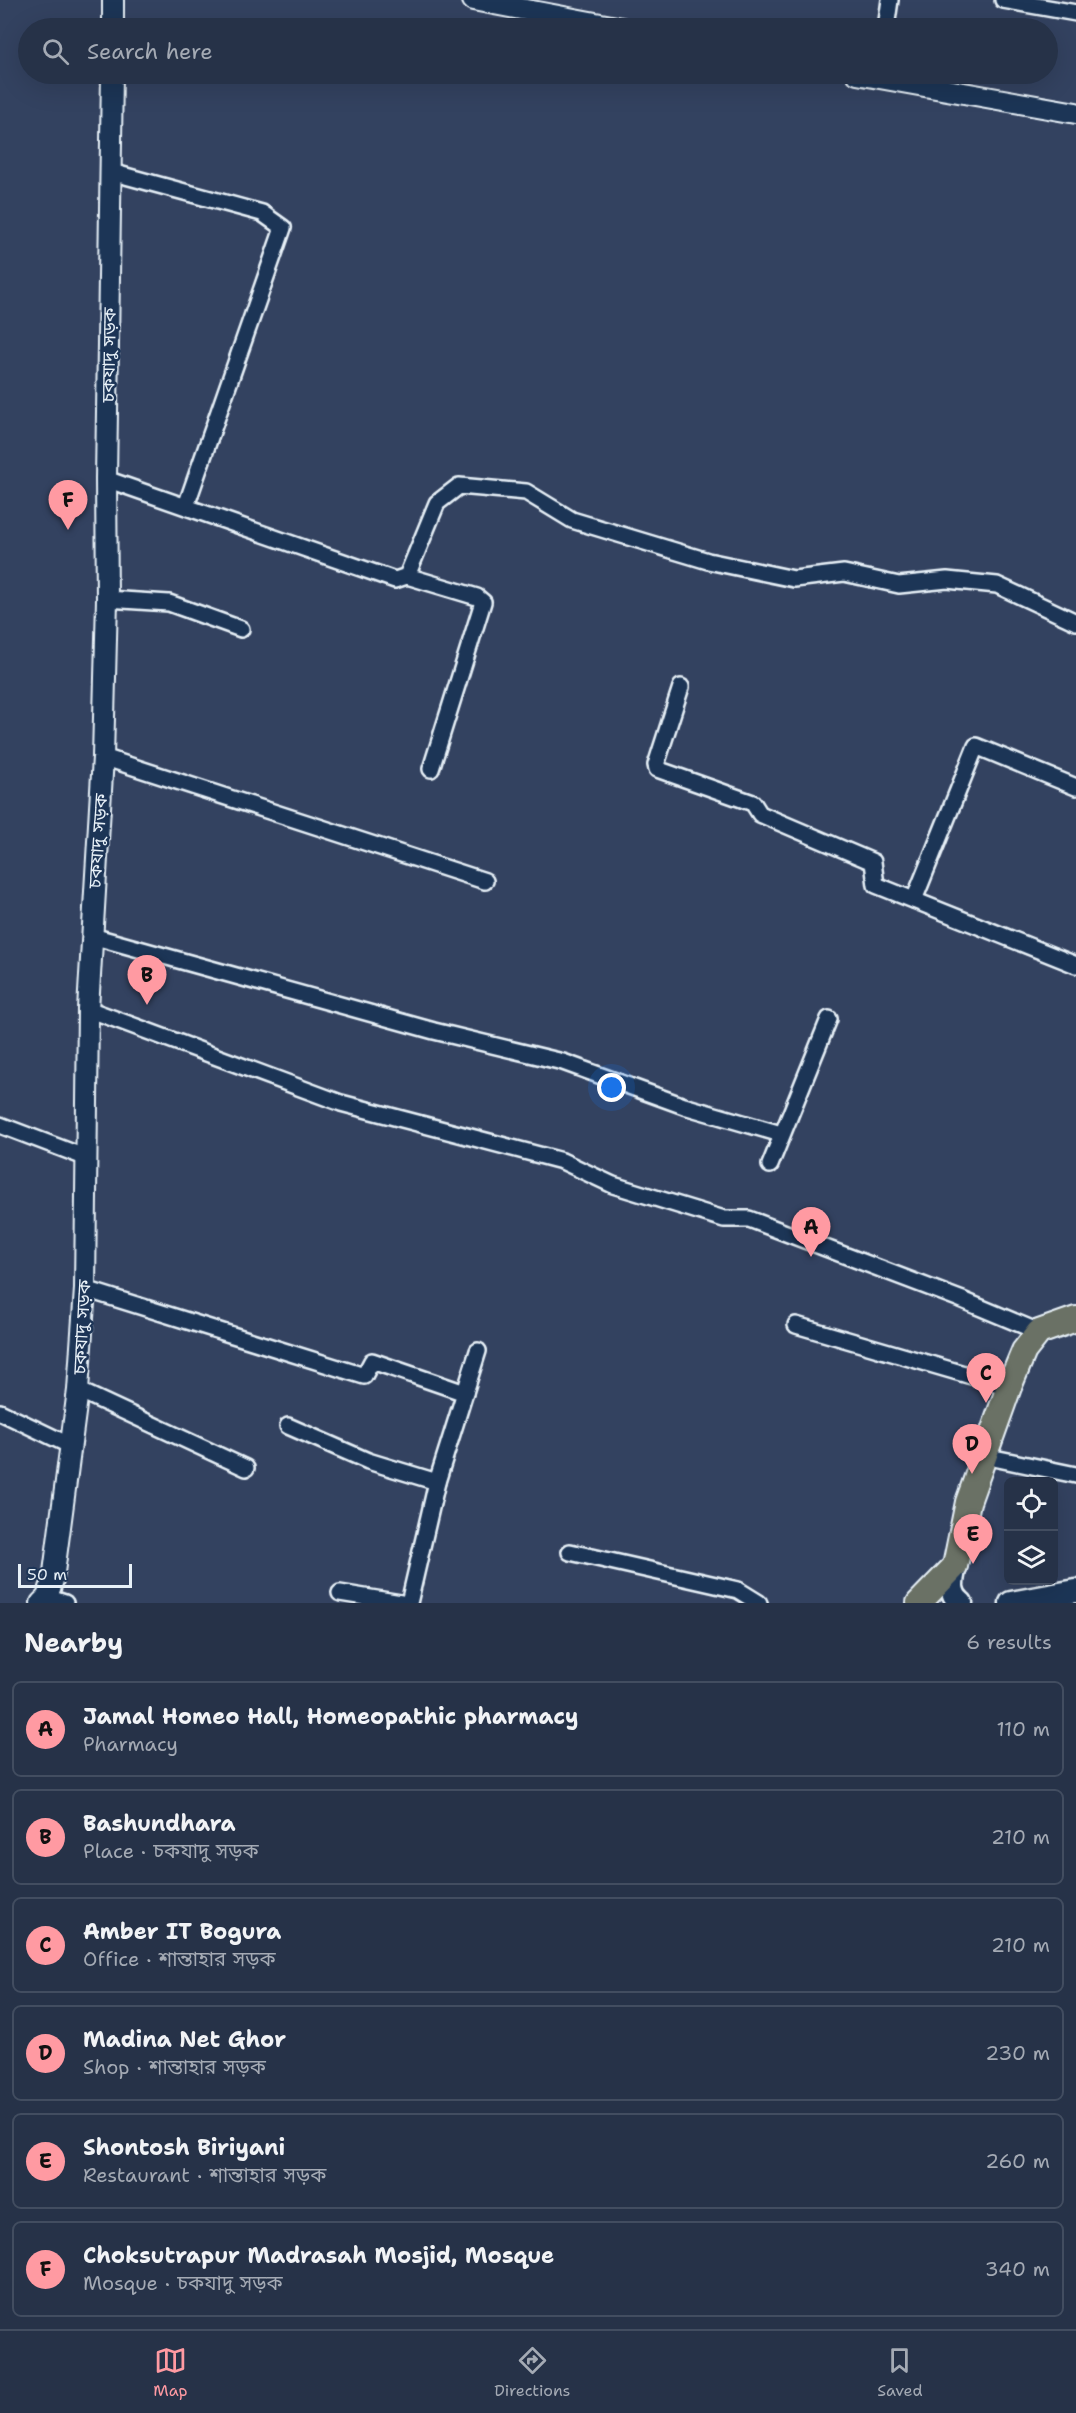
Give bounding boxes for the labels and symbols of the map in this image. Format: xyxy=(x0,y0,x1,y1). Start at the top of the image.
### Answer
street label: চকযাদু সড়ক xyxy=(96,307,122,404)
pin: F xyxy=(48,480,88,530)
street label: চকযাদু সড়ক xyxy=(83,792,113,890)
pin: B xyxy=(128,956,166,1005)
your location xyxy=(597,1073,626,1102)
pin: A xyxy=(792,1208,830,1257)
street label: চকযাদু সড়ক xyxy=(67,1279,96,1376)
pin: C xyxy=(966,1354,1006,1403)
pin: D xyxy=(952,1424,992,1474)
pin: E xyxy=(954,1514,992,1564)
scale bar xyxy=(18,1561,132,1588)

